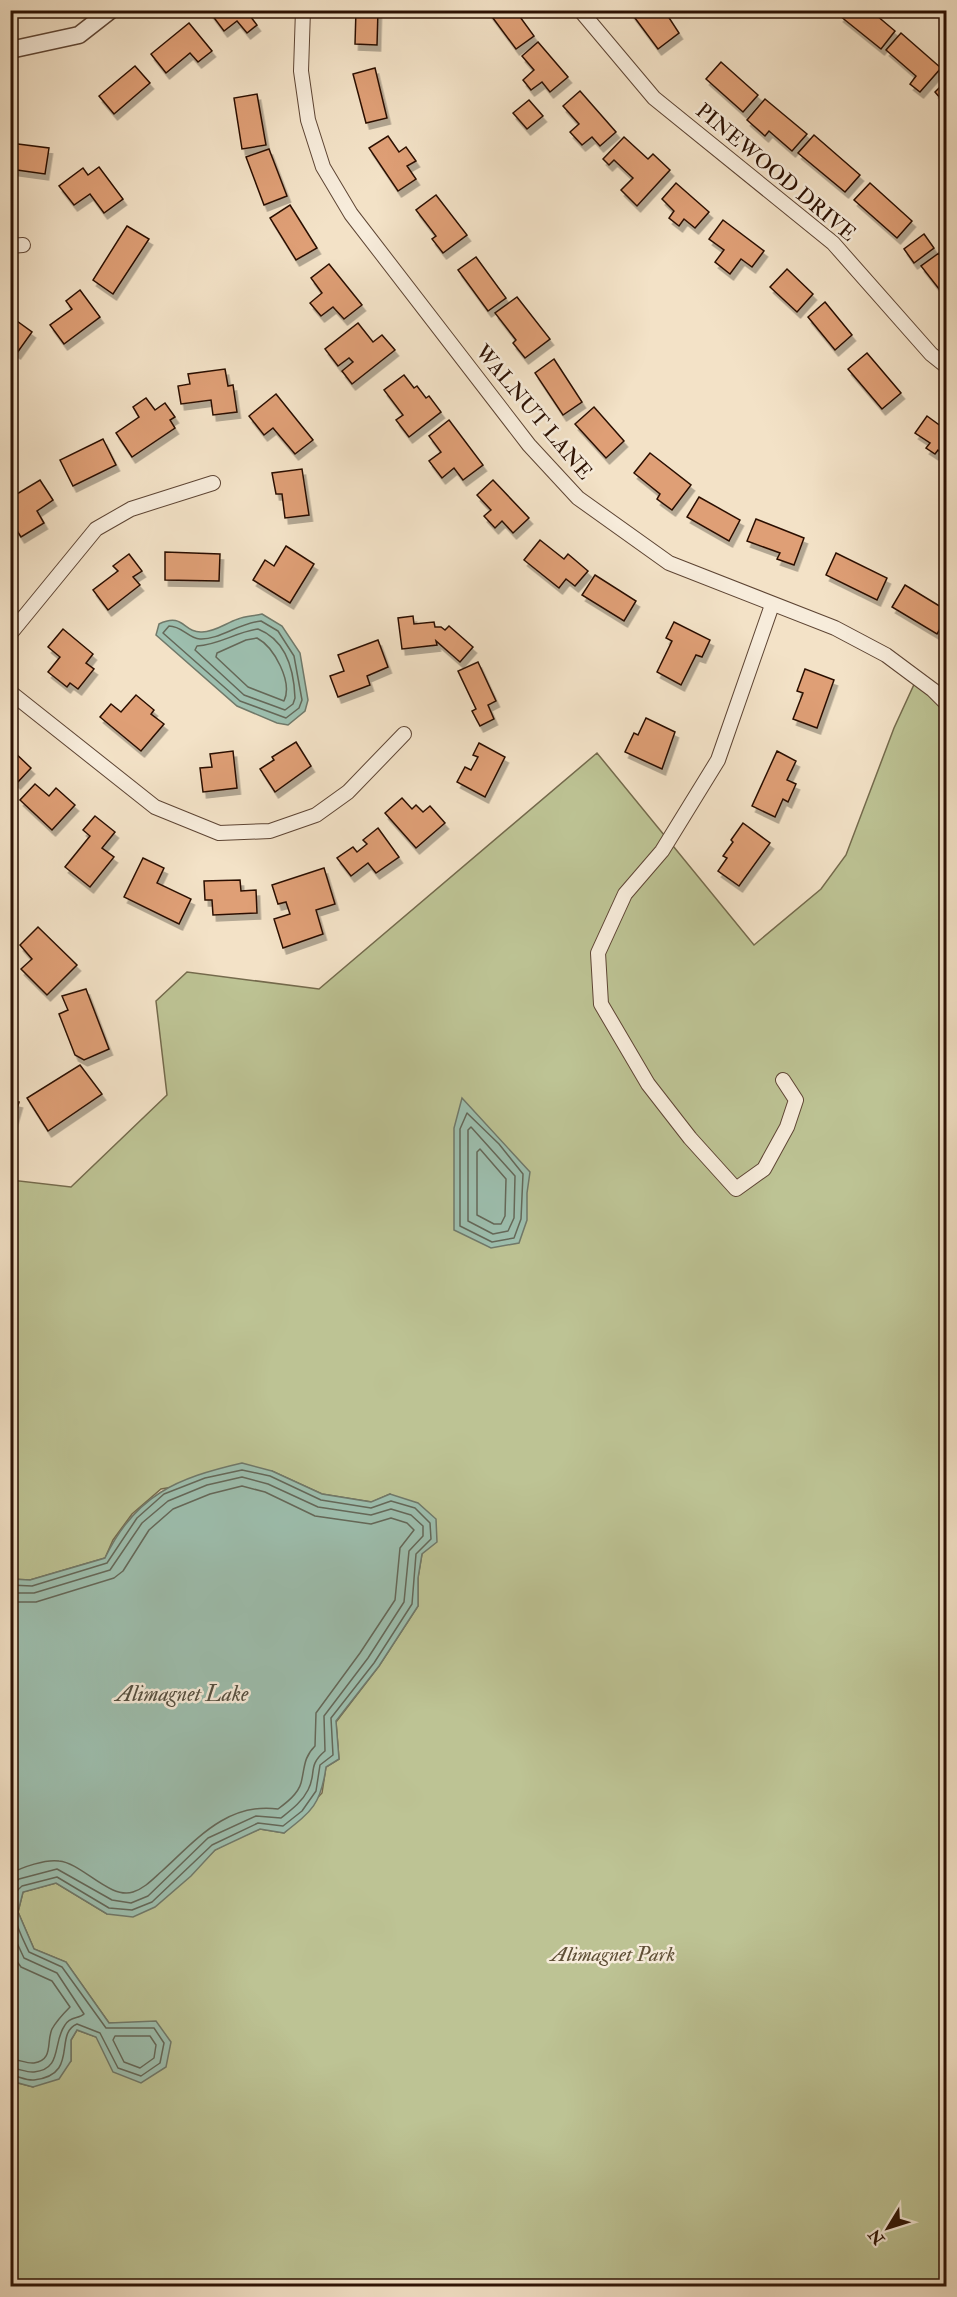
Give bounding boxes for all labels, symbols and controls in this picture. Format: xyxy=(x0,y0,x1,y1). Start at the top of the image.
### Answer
street label: PINEWOOD DRIVE xyxy=(690,97,861,247)
street label: WALNUT LANE xyxy=(469,338,598,485)
water label: Alimagnet Lake xyxy=(114,1680,249,1708)
park label: Alimagnet Park xyxy=(549,1941,675,1968)
north arrow xyxy=(858,2198,918,2258)
text: N xyxy=(864,2224,890,2249)

